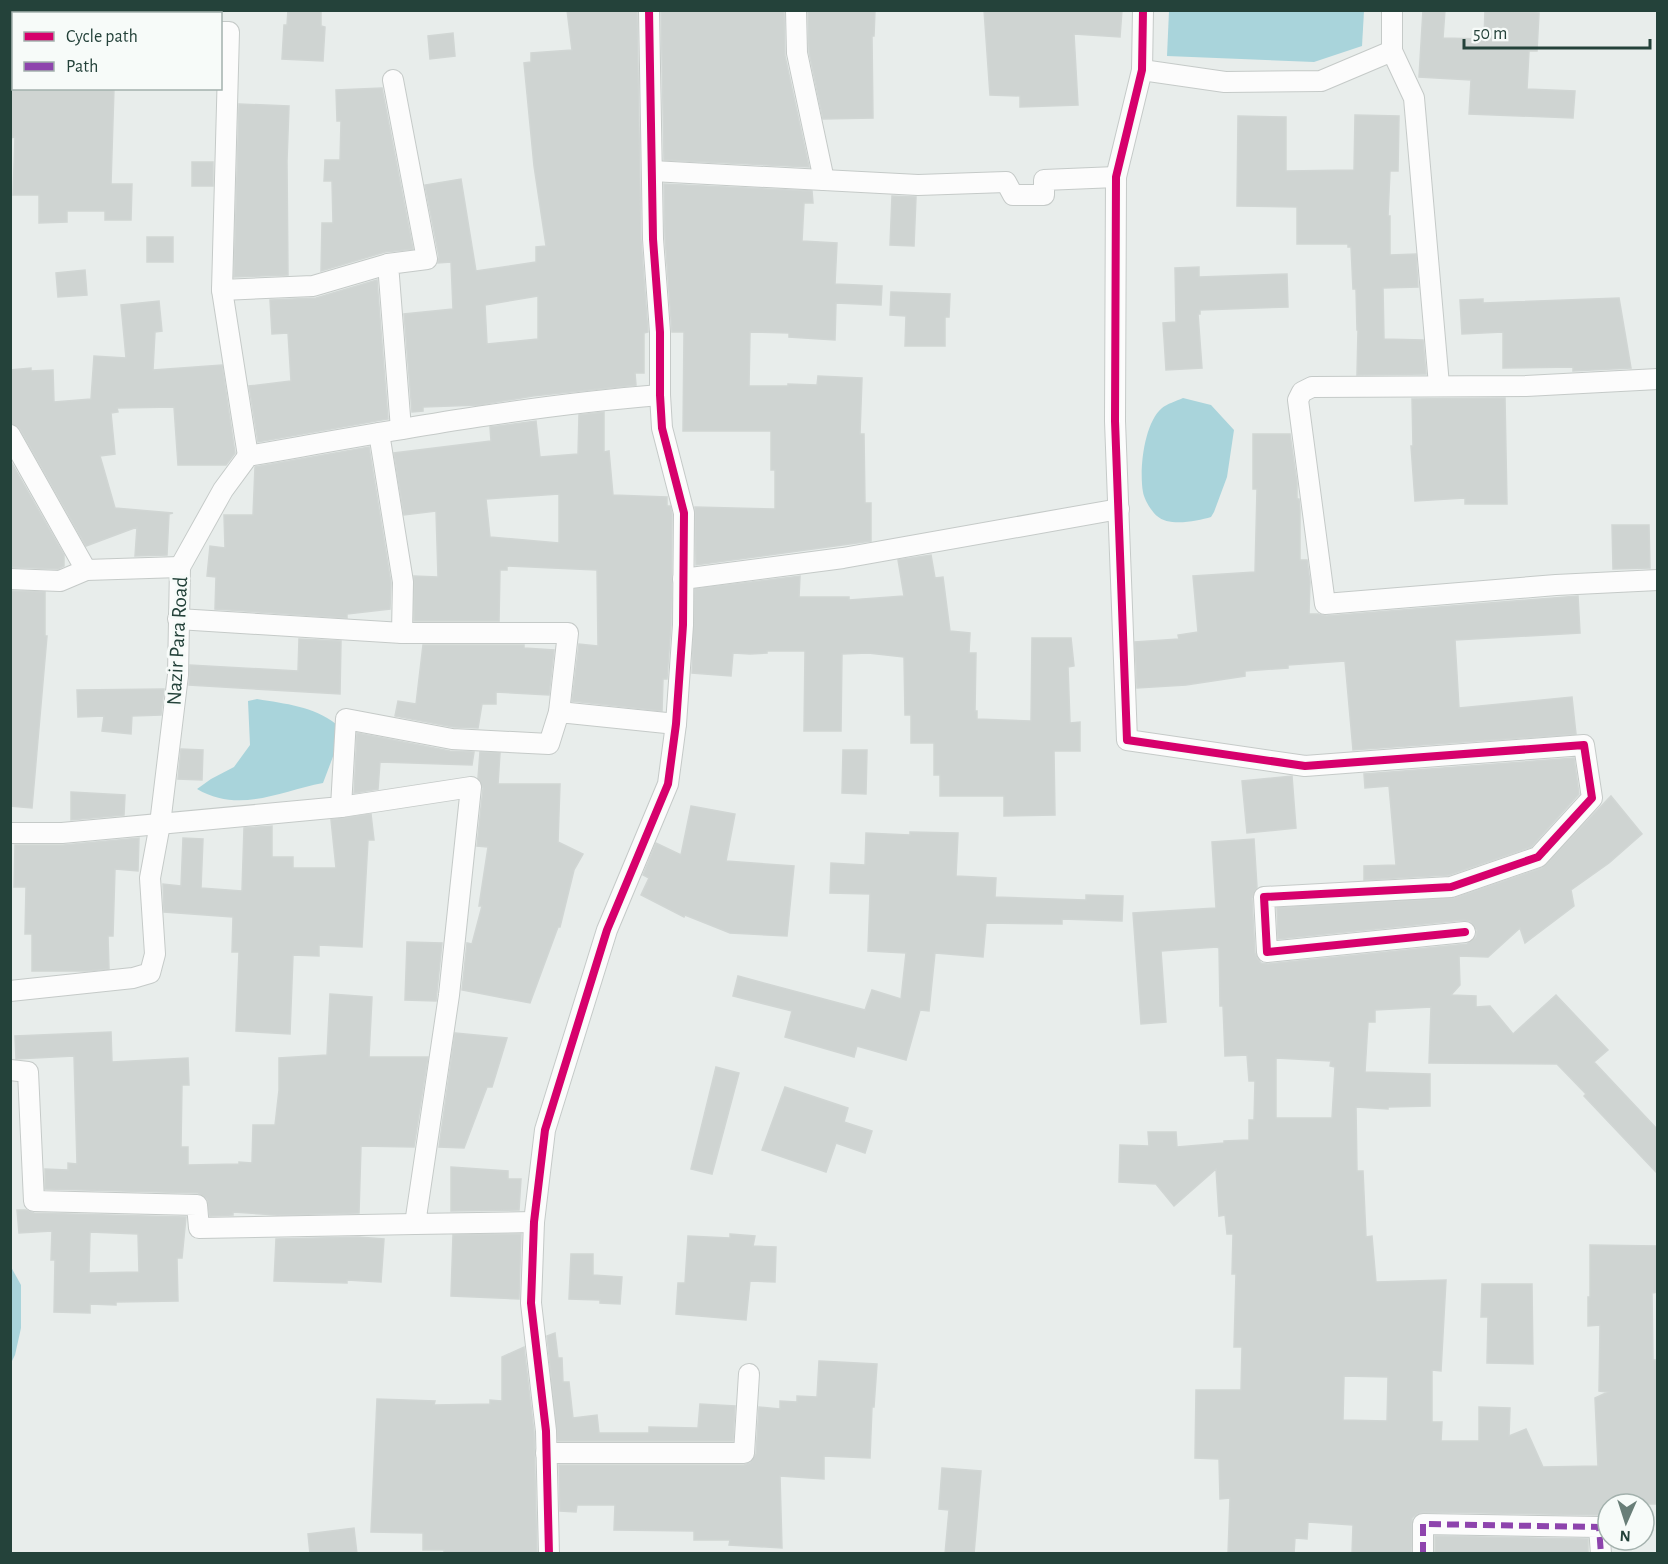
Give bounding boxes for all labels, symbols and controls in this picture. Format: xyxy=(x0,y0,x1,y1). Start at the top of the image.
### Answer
legend xyxy=(12,12,222,90)
scale bar xyxy=(1464,12,1650,50)
text: 50 m xyxy=(1473,25,1507,43)
text: Cycle path xyxy=(66,28,138,46)
text: Path xyxy=(66,58,98,76)
street label: Nazir Para Road xyxy=(164,576,191,706)
north arrow xyxy=(1596,1492,1656,1552)
text: N xyxy=(1619,1528,1631,1544)

